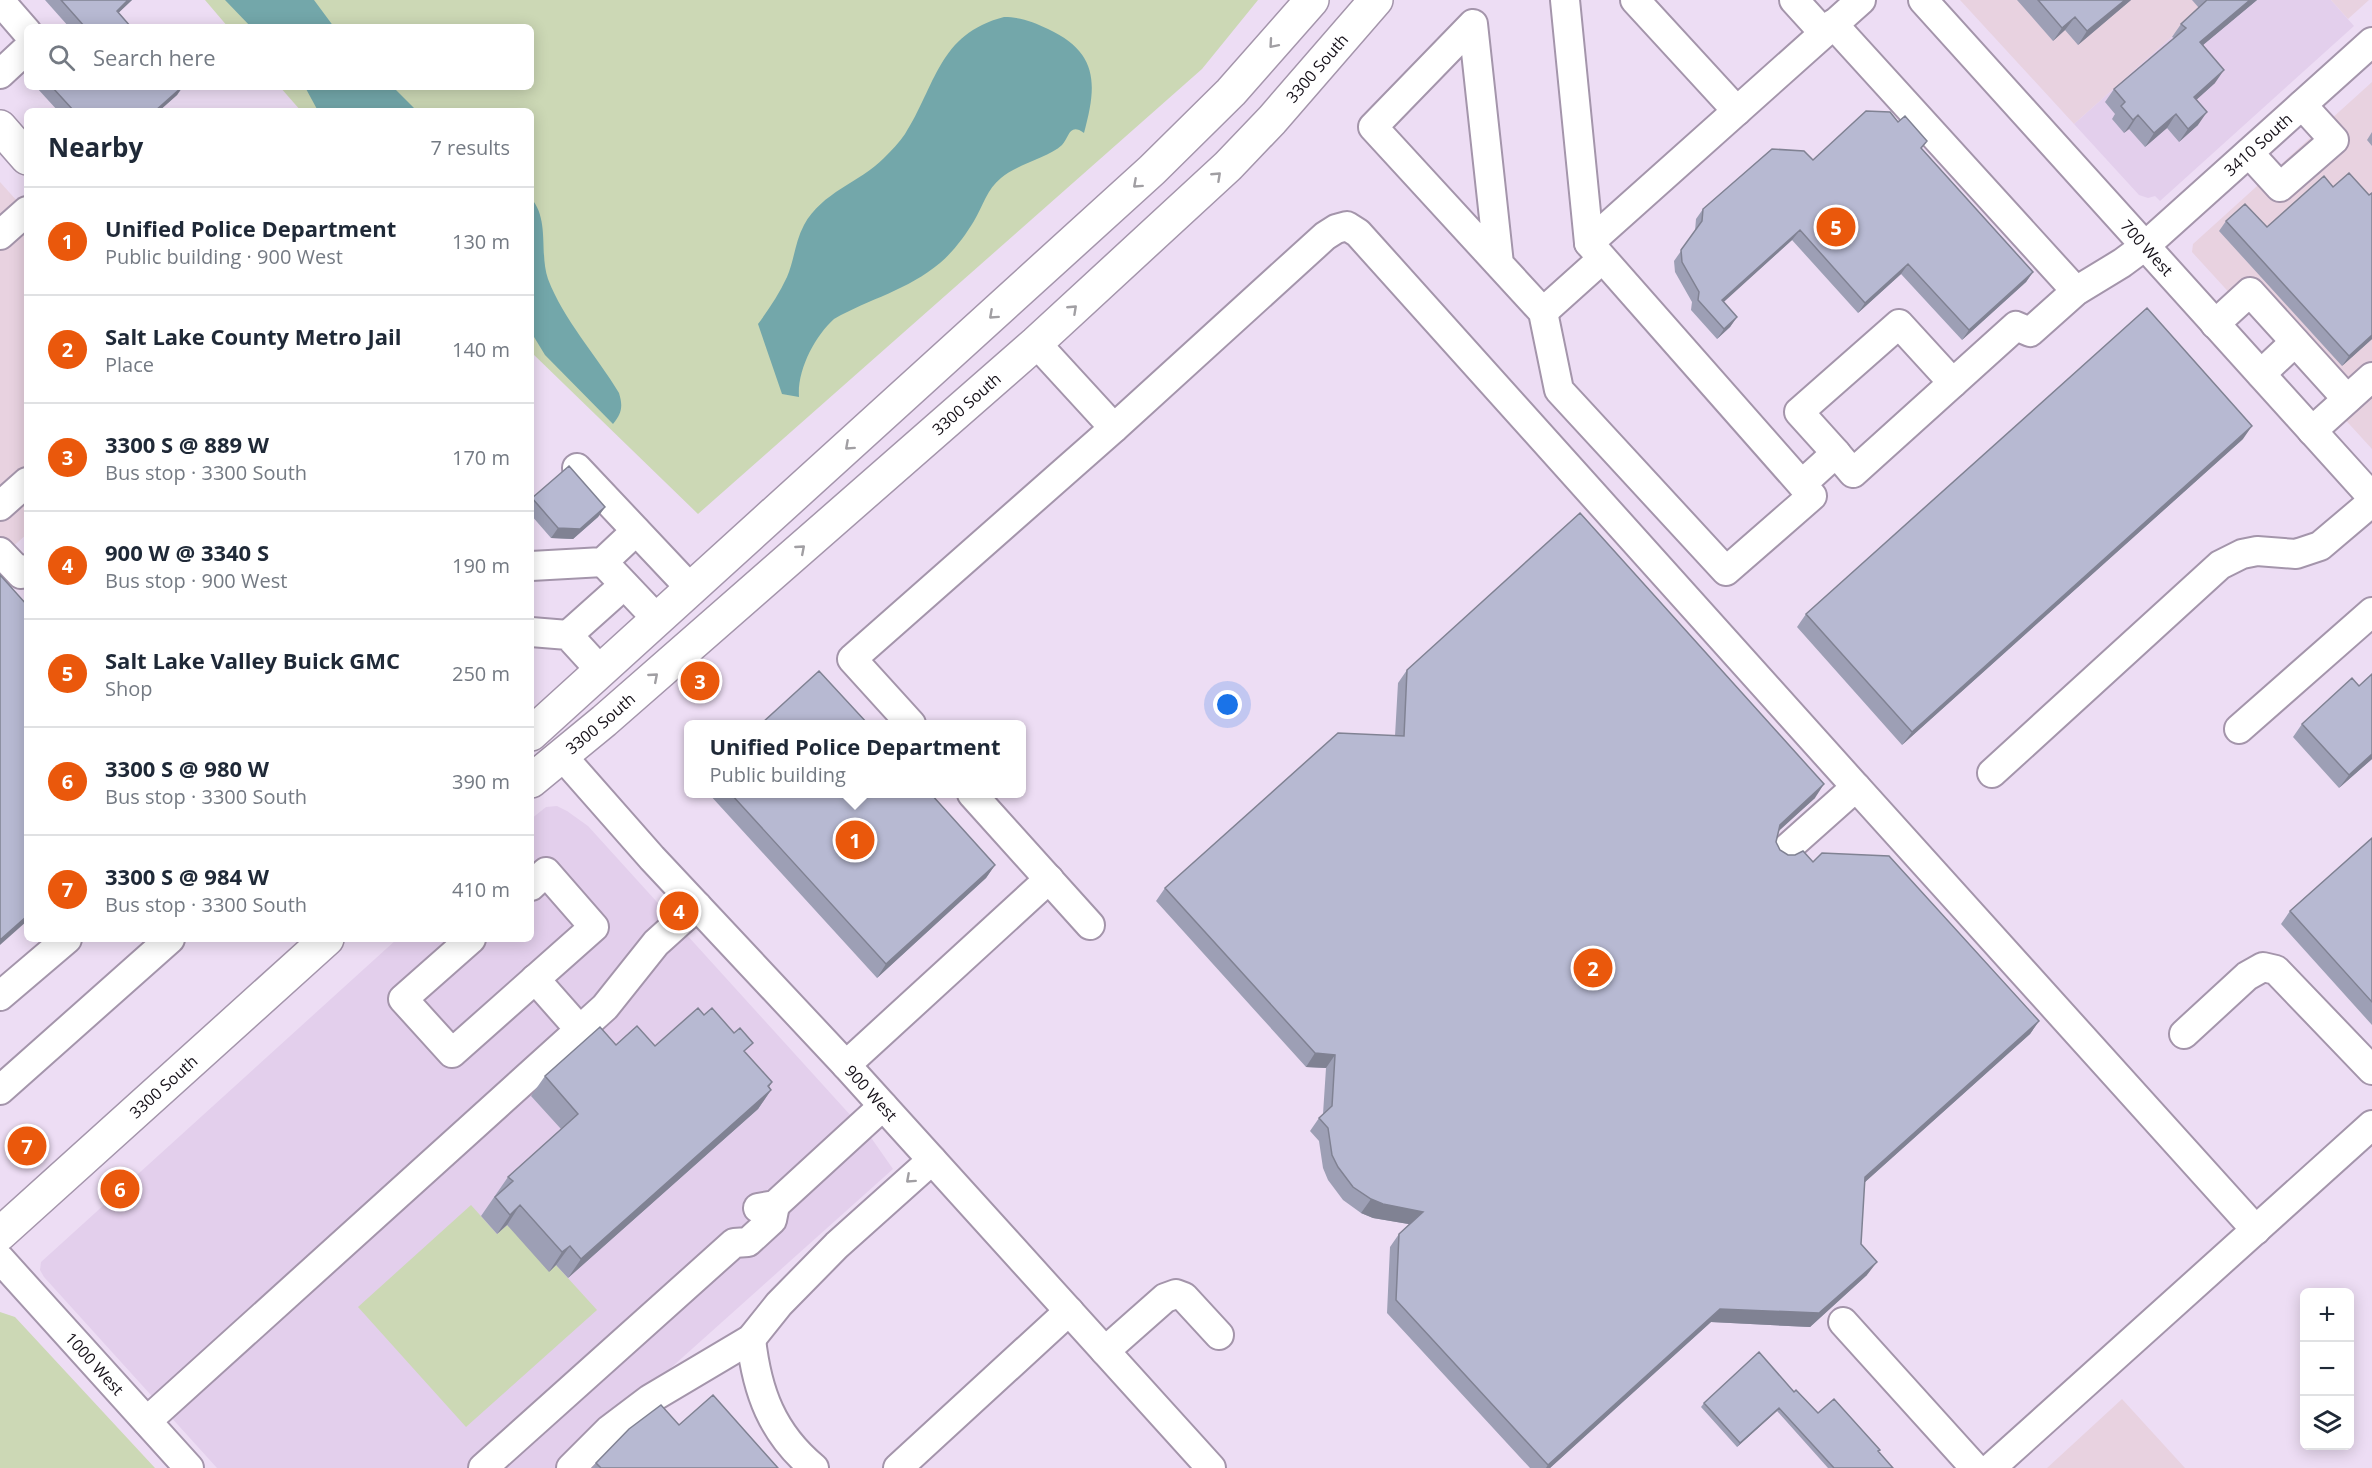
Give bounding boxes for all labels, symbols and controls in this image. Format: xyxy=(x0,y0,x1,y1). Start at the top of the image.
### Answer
search box xyxy=(24,24,534,90)
street label: 3300 South xyxy=(1281,29,1353,107)
one-way arrow xyxy=(1269,37,1280,48)
icon: search xyxy=(45,41,78,74)
text: Search here xyxy=(93,42,216,72)
street label: 3410 South xyxy=(2219,108,2297,181)
text: Nearby xyxy=(48,129,143,165)
text: 7 results xyxy=(430,134,510,161)
one-way arrow xyxy=(1210,172,1220,183)
one-way arrow xyxy=(1133,177,1144,188)
pin: 5 xyxy=(1816,204,1856,250)
text: Unified Police Department xyxy=(105,213,396,243)
street label: 700 West xyxy=(2116,215,2178,281)
text: 1 xyxy=(62,228,73,255)
text: 130 m xyxy=(452,228,510,255)
text: Public building · 900 West xyxy=(105,243,343,270)
one-way arrow xyxy=(1066,305,1077,316)
one-way arrow xyxy=(989,308,1000,319)
text: Salt Lake County Metro Jail xyxy=(105,321,401,351)
text: 2 xyxy=(62,336,73,363)
text: 140 m xyxy=(452,336,510,363)
text: Place xyxy=(105,351,154,378)
street label: 3300 South xyxy=(927,368,1005,440)
text: 3300 S @ 889 W xyxy=(105,429,269,459)
one-way arrow xyxy=(845,439,856,450)
text: 3 xyxy=(62,444,73,471)
text: 170 m xyxy=(452,444,510,471)
text: Bus stop · 3300 South xyxy=(105,459,307,486)
text: 900 W @ 3340 S xyxy=(105,537,269,567)
one-way arrow xyxy=(794,545,805,556)
text: 4 xyxy=(62,552,73,579)
text: 190 m xyxy=(452,552,510,579)
text: Bus stop · 900 West xyxy=(105,567,287,594)
text: Salt Lake Valley Buick GMC xyxy=(105,645,400,675)
pin: 3 xyxy=(680,658,720,704)
text: 5 xyxy=(62,660,73,687)
text: 250 m xyxy=(452,660,510,687)
one-way arrow xyxy=(647,673,658,684)
text: Shop xyxy=(105,675,153,702)
street label: 3300 South xyxy=(561,688,640,759)
your location xyxy=(1213,690,1242,719)
popup xyxy=(684,720,1026,798)
text: Unified Police Department xyxy=(709,731,1001,761)
text: 3300 S @ 980 W xyxy=(105,753,269,783)
text: Public building xyxy=(709,761,846,788)
text: 6 xyxy=(62,768,73,795)
text: 390 m xyxy=(452,768,510,795)
text: Bus stop · 3300 South xyxy=(105,783,307,810)
pin: 1 xyxy=(836,818,874,862)
text: 3300 S @ 984 W xyxy=(105,861,269,891)
text: 7 xyxy=(62,876,73,903)
text: 410 m xyxy=(452,876,510,903)
pin: 4 xyxy=(660,888,698,934)
text: Bus stop · 3300 South xyxy=(105,891,307,918)
pin: 2 xyxy=(1574,946,1612,990)
street label: 3300 South xyxy=(125,1050,202,1123)
street label: 900 West xyxy=(840,1060,903,1126)
pin: 7 xyxy=(8,1124,46,1168)
pin: 6 xyxy=(100,1166,140,1212)
one-way arrow xyxy=(906,1172,916,1183)
map controls xyxy=(2300,1288,2354,1450)
button: + xyxy=(2300,1288,2354,1342)
street label: 1000 West xyxy=(60,1327,129,1400)
button: − xyxy=(2300,1342,2354,1396)
button: layers xyxy=(2300,1396,2354,1450)

